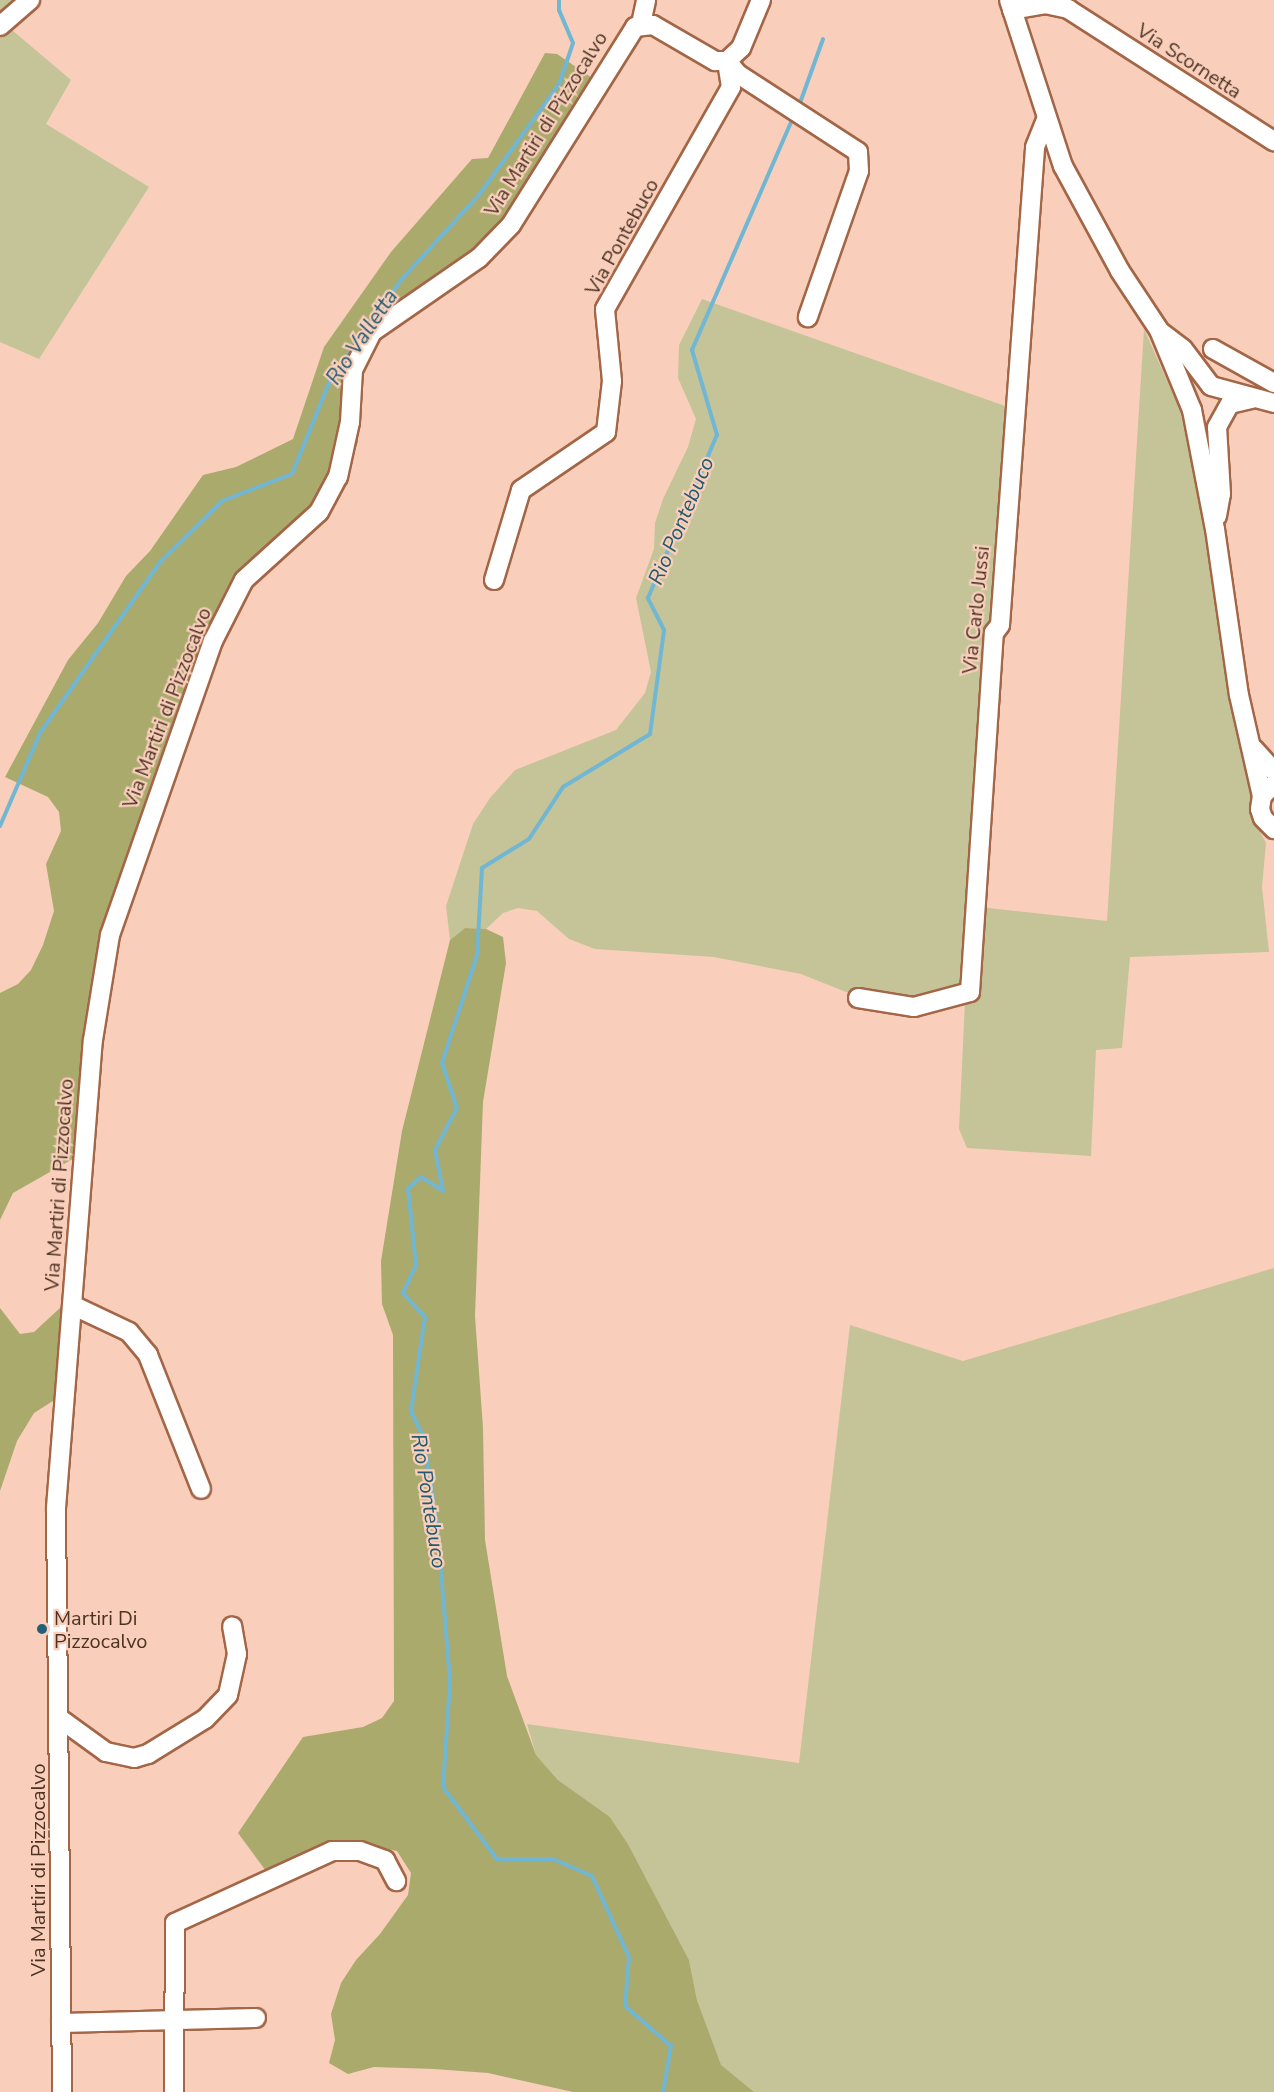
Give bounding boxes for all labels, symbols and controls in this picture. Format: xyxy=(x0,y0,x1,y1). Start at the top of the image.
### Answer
street label: Via Scornetta xyxy=(1132,18,1246,104)
street label: Via Martiri di Pizzocalvo xyxy=(479,27,613,221)
street label: Via Pontebuco xyxy=(580,175,664,299)
water label: Rio Valletta xyxy=(321,285,403,389)
water label: Rio Pontebuco xyxy=(643,453,719,589)
street label: Via Carlo Jussi xyxy=(957,545,995,675)
street label: Via Martiri di Pizzocalvo xyxy=(118,604,216,812)
street label: Via Martiri di Pizzocalvo xyxy=(40,1078,78,1292)
water label: Rio Pontebuco xyxy=(406,1432,452,1570)
place label: Martiri Di Pizzocalvo xyxy=(54,1606,147,1653)
marker: Martiri Di Pizzocalvo xyxy=(35,1622,49,1636)
street label: Via Martiri di Pizzocalvo xyxy=(26,1763,50,1977)

